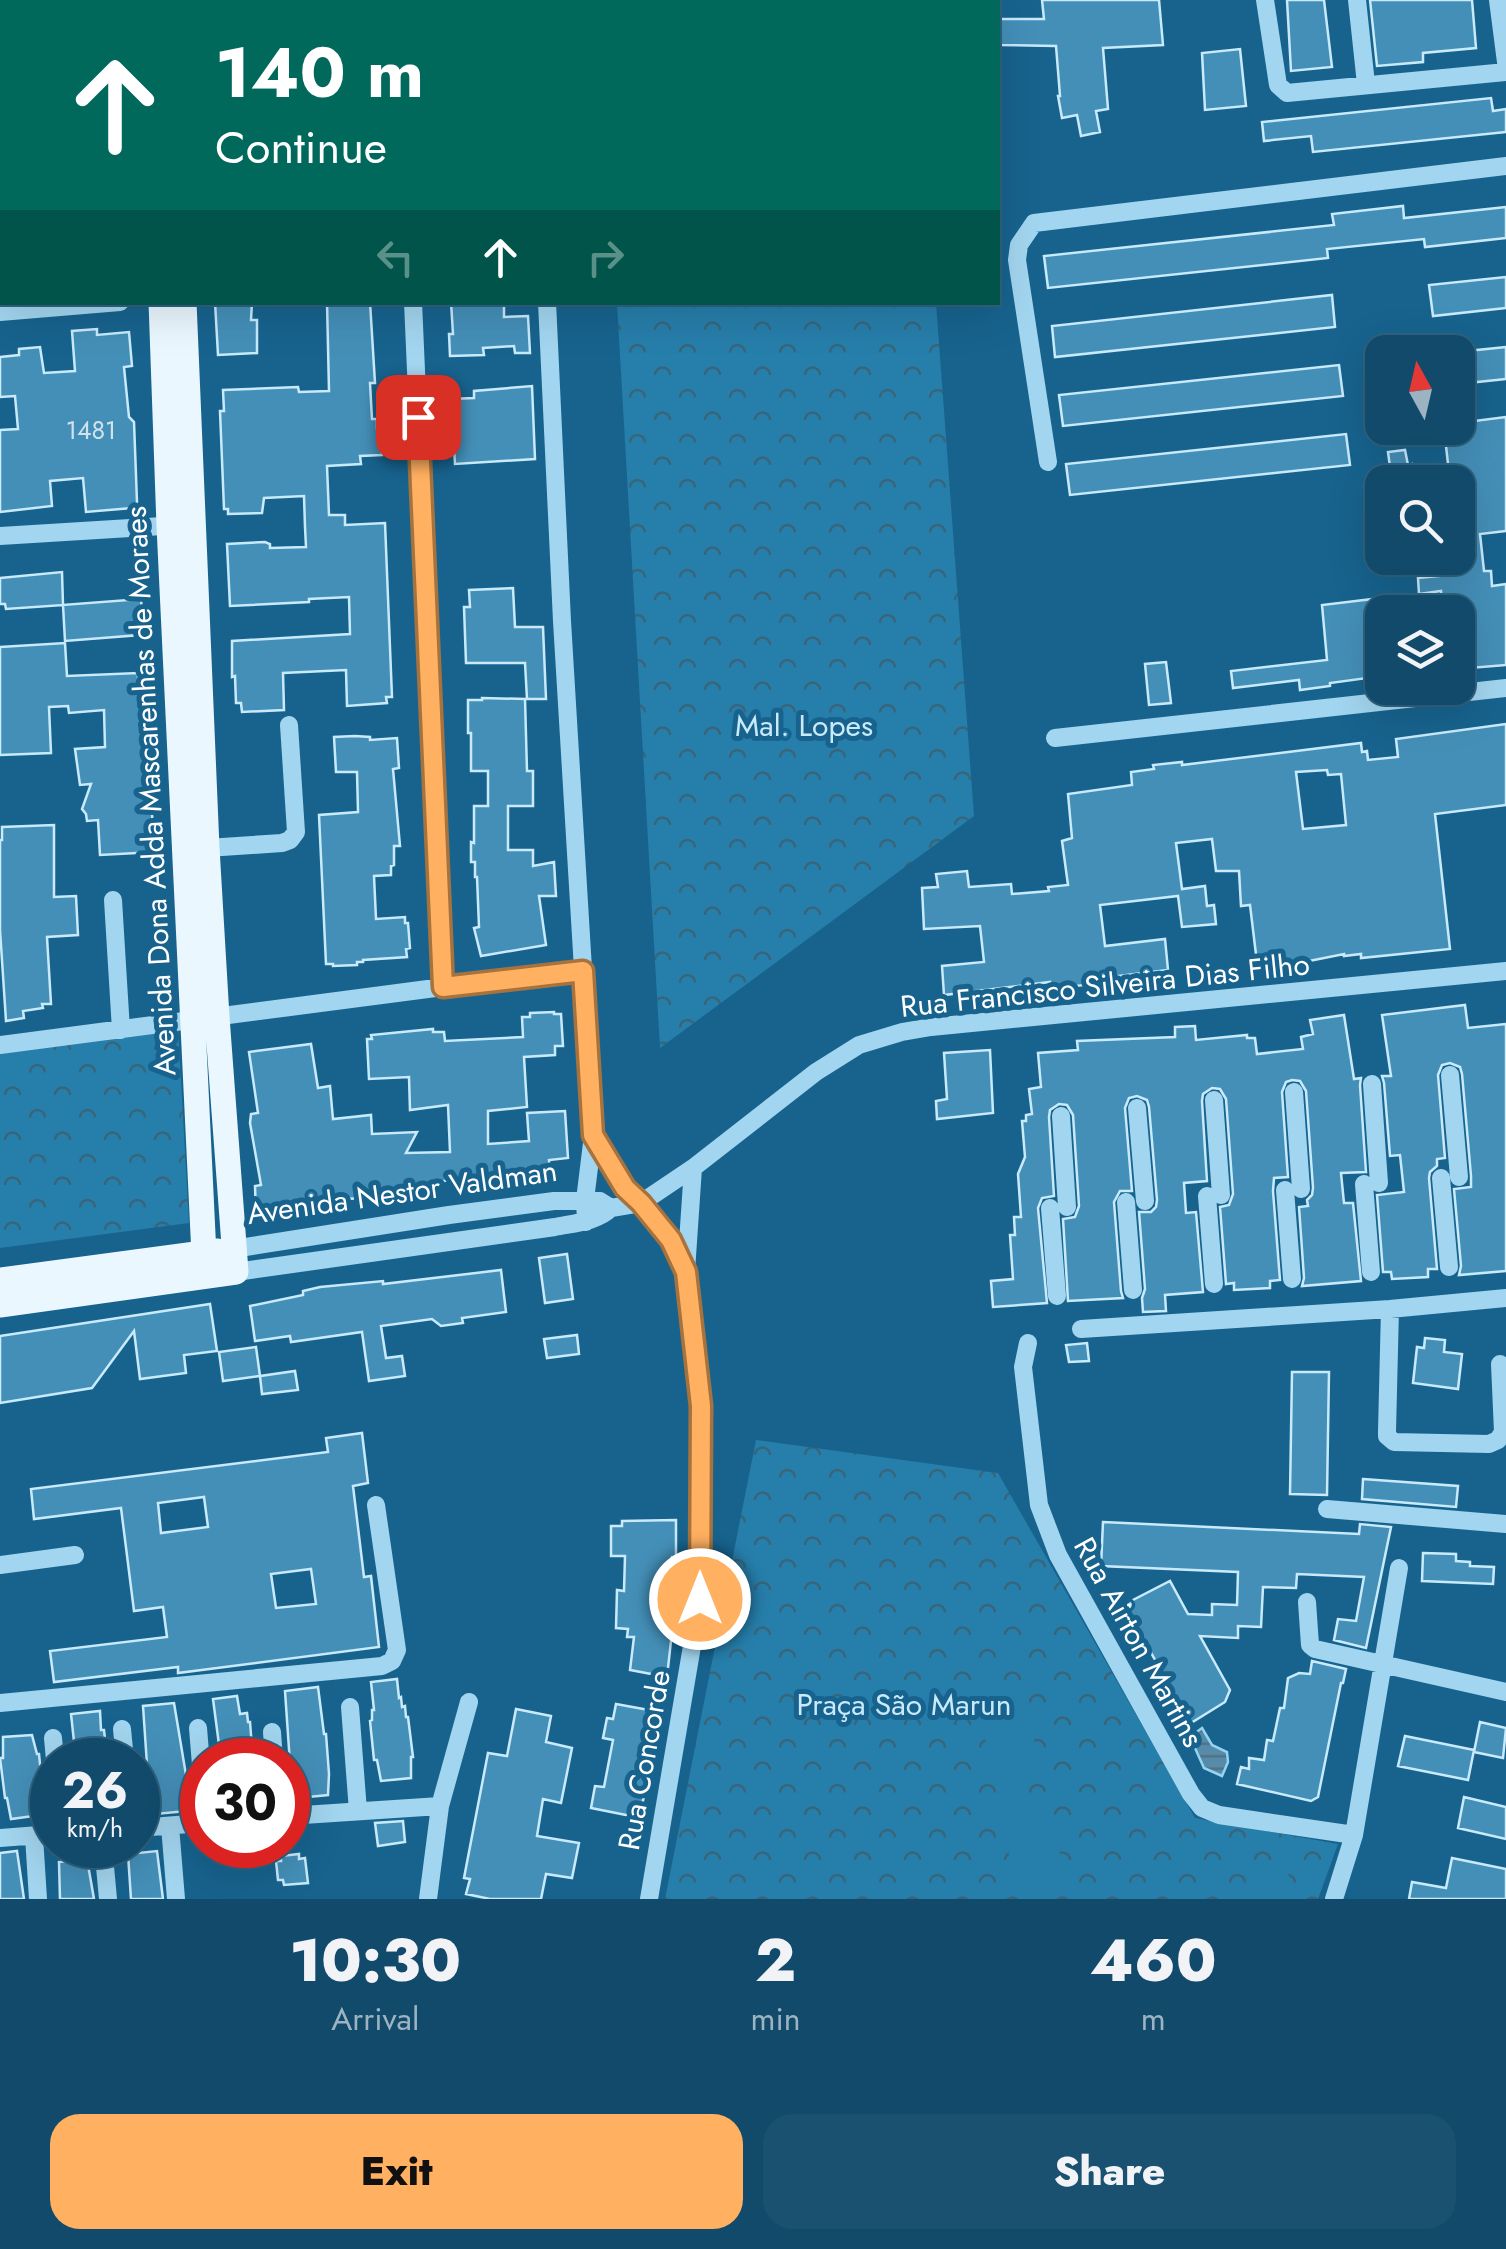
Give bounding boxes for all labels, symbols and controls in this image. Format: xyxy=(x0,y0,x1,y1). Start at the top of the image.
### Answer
text: 140 m xyxy=(215,22,424,123)
icon: ahead xyxy=(50,40,180,170)
text: Continue xyxy=(215,115,387,180)
icon: left xyxy=(368,230,423,285)
icon: ahead xyxy=(473,230,528,285)
icon: right xyxy=(578,230,633,285)
north arrow xyxy=(1365,335,1475,445)
map controls xyxy=(1365,335,1475,705)
pin xyxy=(376,375,461,460)
icon: arrive xyxy=(391,390,446,445)
house number: 1481 xyxy=(66,412,116,448)
button: search xyxy=(1365,465,1475,575)
street label: Avenida Dona Adda Mascarenhas de Moraes xyxy=(114,505,186,1077)
button: layers xyxy=(1365,595,1475,705)
park label: Mal. Lopes xyxy=(735,704,873,747)
street label: Rua Francisco Silveira Dias Filho xyxy=(898,942,1312,1028)
street label: Avenida Nestor Valdman xyxy=(244,1149,560,1235)
street label: Rua Airton Martins xyxy=(1063,1529,1215,1755)
position arrow xyxy=(648,1547,752,1651)
street label: Rua Concorde xyxy=(607,1667,681,1853)
park label: Praça São Marun xyxy=(796,1683,1012,1726)
speed limit sign: 30 xyxy=(180,1738,310,1868)
text: 26 xyxy=(62,1754,128,1827)
text: km/h xyxy=(67,1810,123,1846)
text: 10:30 xyxy=(289,1917,461,2004)
text: 2 xyxy=(755,1917,796,2004)
text: 460 xyxy=(1090,1917,1217,2004)
text: Arrival xyxy=(331,1996,419,2042)
text: min xyxy=(750,1996,801,2042)
text: m xyxy=(1141,1996,1166,2042)
button: Exit xyxy=(50,2114,743,2229)
button: Share xyxy=(763,2114,1456,2229)

